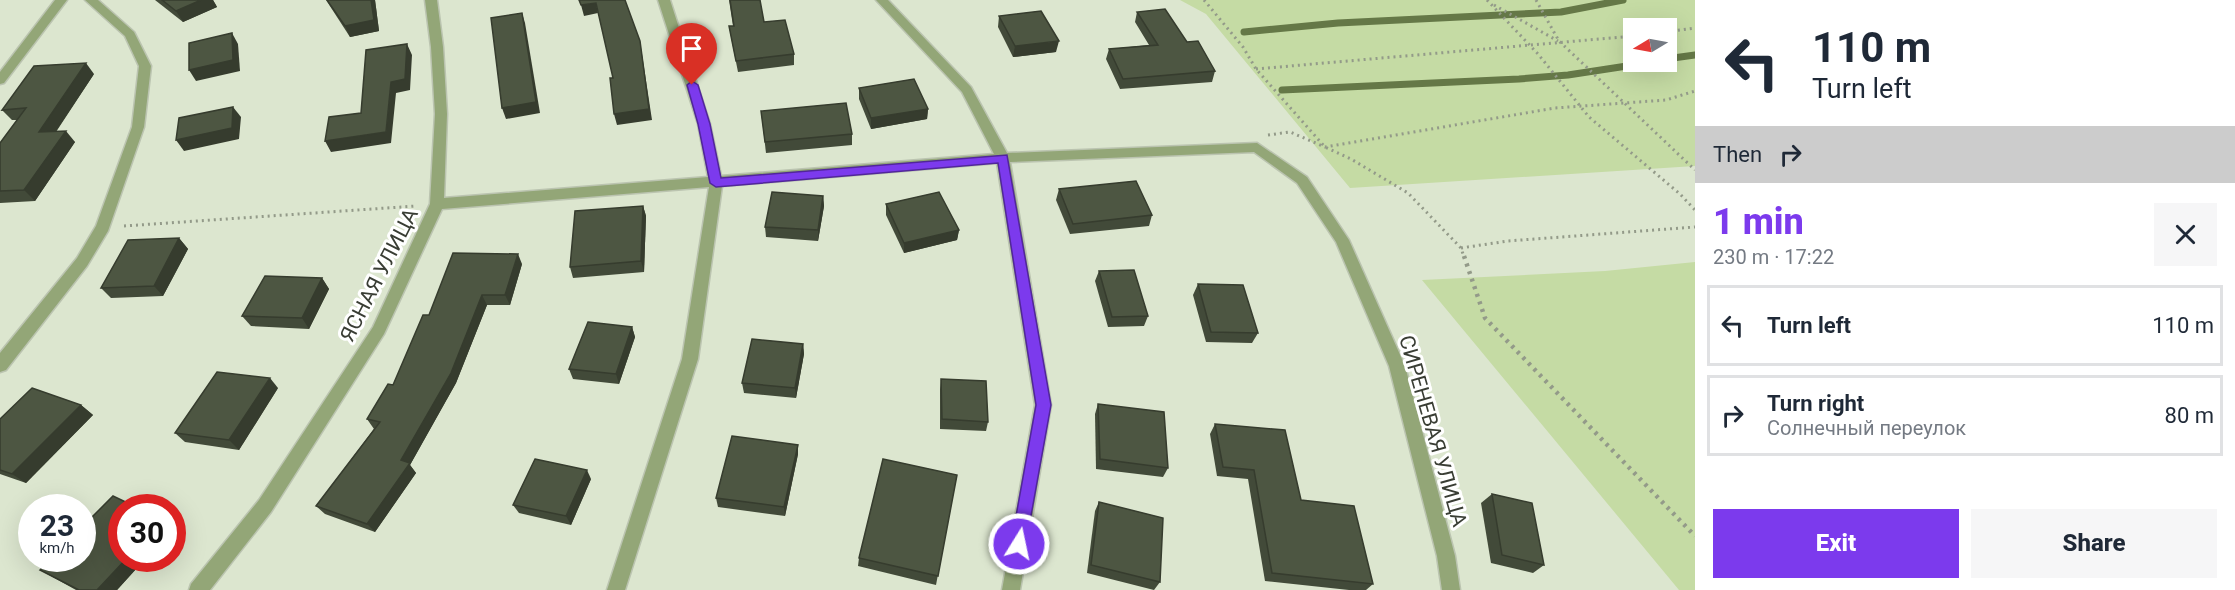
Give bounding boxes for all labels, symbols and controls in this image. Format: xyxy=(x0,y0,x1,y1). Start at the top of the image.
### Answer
north arrow xyxy=(1623,18,1677,72)
map controls xyxy=(1623,18,1677,72)
pin xyxy=(666,23,717,85)
text: 110 m xyxy=(1812,23,1931,72)
icon: left xyxy=(1713,24,1791,102)
icon: arrive xyxy=(675,32,708,65)
text: Turn left xyxy=(1812,73,1912,105)
icon: right xyxy=(1774,138,1807,171)
text: Then xyxy=(1713,142,1762,167)
text: 1 min xyxy=(1713,201,1804,243)
button: close xyxy=(2154,203,2217,266)
street label: ЯСНАЯ УЛИЦА xyxy=(335,204,423,346)
text: 230 m · 17:22 xyxy=(1713,245,1834,269)
icon: left xyxy=(1716,309,1749,342)
text: Turn left xyxy=(1767,313,1851,338)
text: 110 m xyxy=(2152,313,2214,338)
street label: СИРЕНЕВАЯ УЛИЦА xyxy=(1394,333,1472,530)
text: Turn right xyxy=(1767,391,1864,416)
icon: right xyxy=(1716,399,1749,432)
text: 80 m xyxy=(2165,403,2214,428)
text: Солнечный переулок xyxy=(1767,416,1966,440)
speed limit sign: 30 xyxy=(108,494,186,572)
text: 23 xyxy=(40,508,74,543)
button: Exit xyxy=(1713,509,1959,578)
button: Share xyxy=(1971,509,2217,578)
position arrow xyxy=(987,512,1051,576)
text: km/h xyxy=(39,539,75,557)

